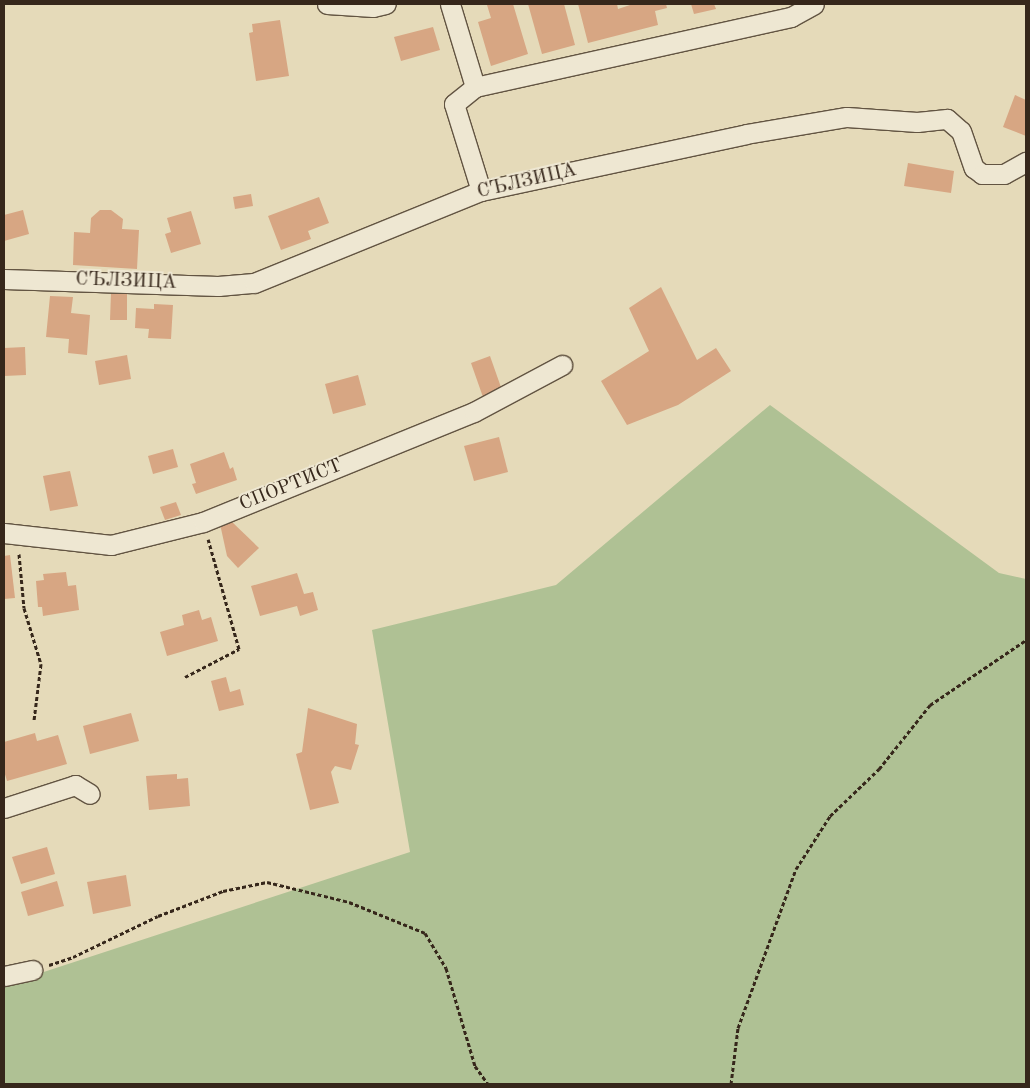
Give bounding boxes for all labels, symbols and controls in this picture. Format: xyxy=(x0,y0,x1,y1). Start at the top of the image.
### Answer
street label: СЪЛЗИЦА xyxy=(475,160,579,204)
street label: СЪЛЗИЦА xyxy=(75,269,177,295)
street label: СПОРТИСТ xyxy=(236,455,346,517)

